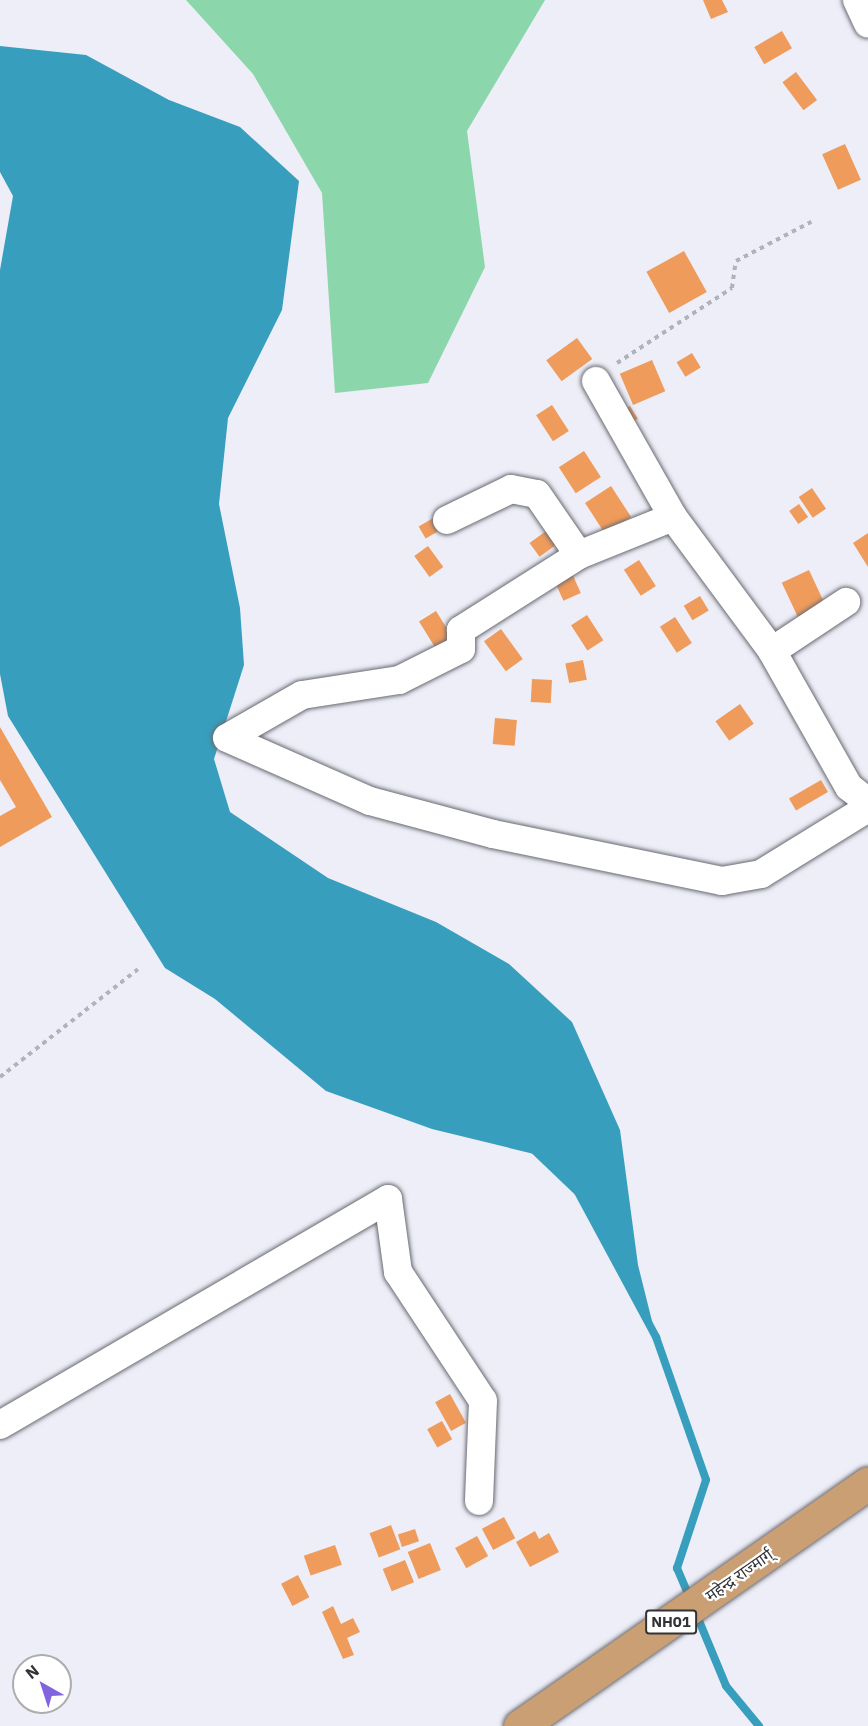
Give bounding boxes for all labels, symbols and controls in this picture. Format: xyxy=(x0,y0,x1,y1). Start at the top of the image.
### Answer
street label: महेन्द्र राज्मार्ग् xyxy=(702,1545,776,1605)
road number: NH01 xyxy=(644,1610,698,1634)
north arrow xyxy=(12,1654,72,1714)
text: N xyxy=(21,1660,43,1683)

